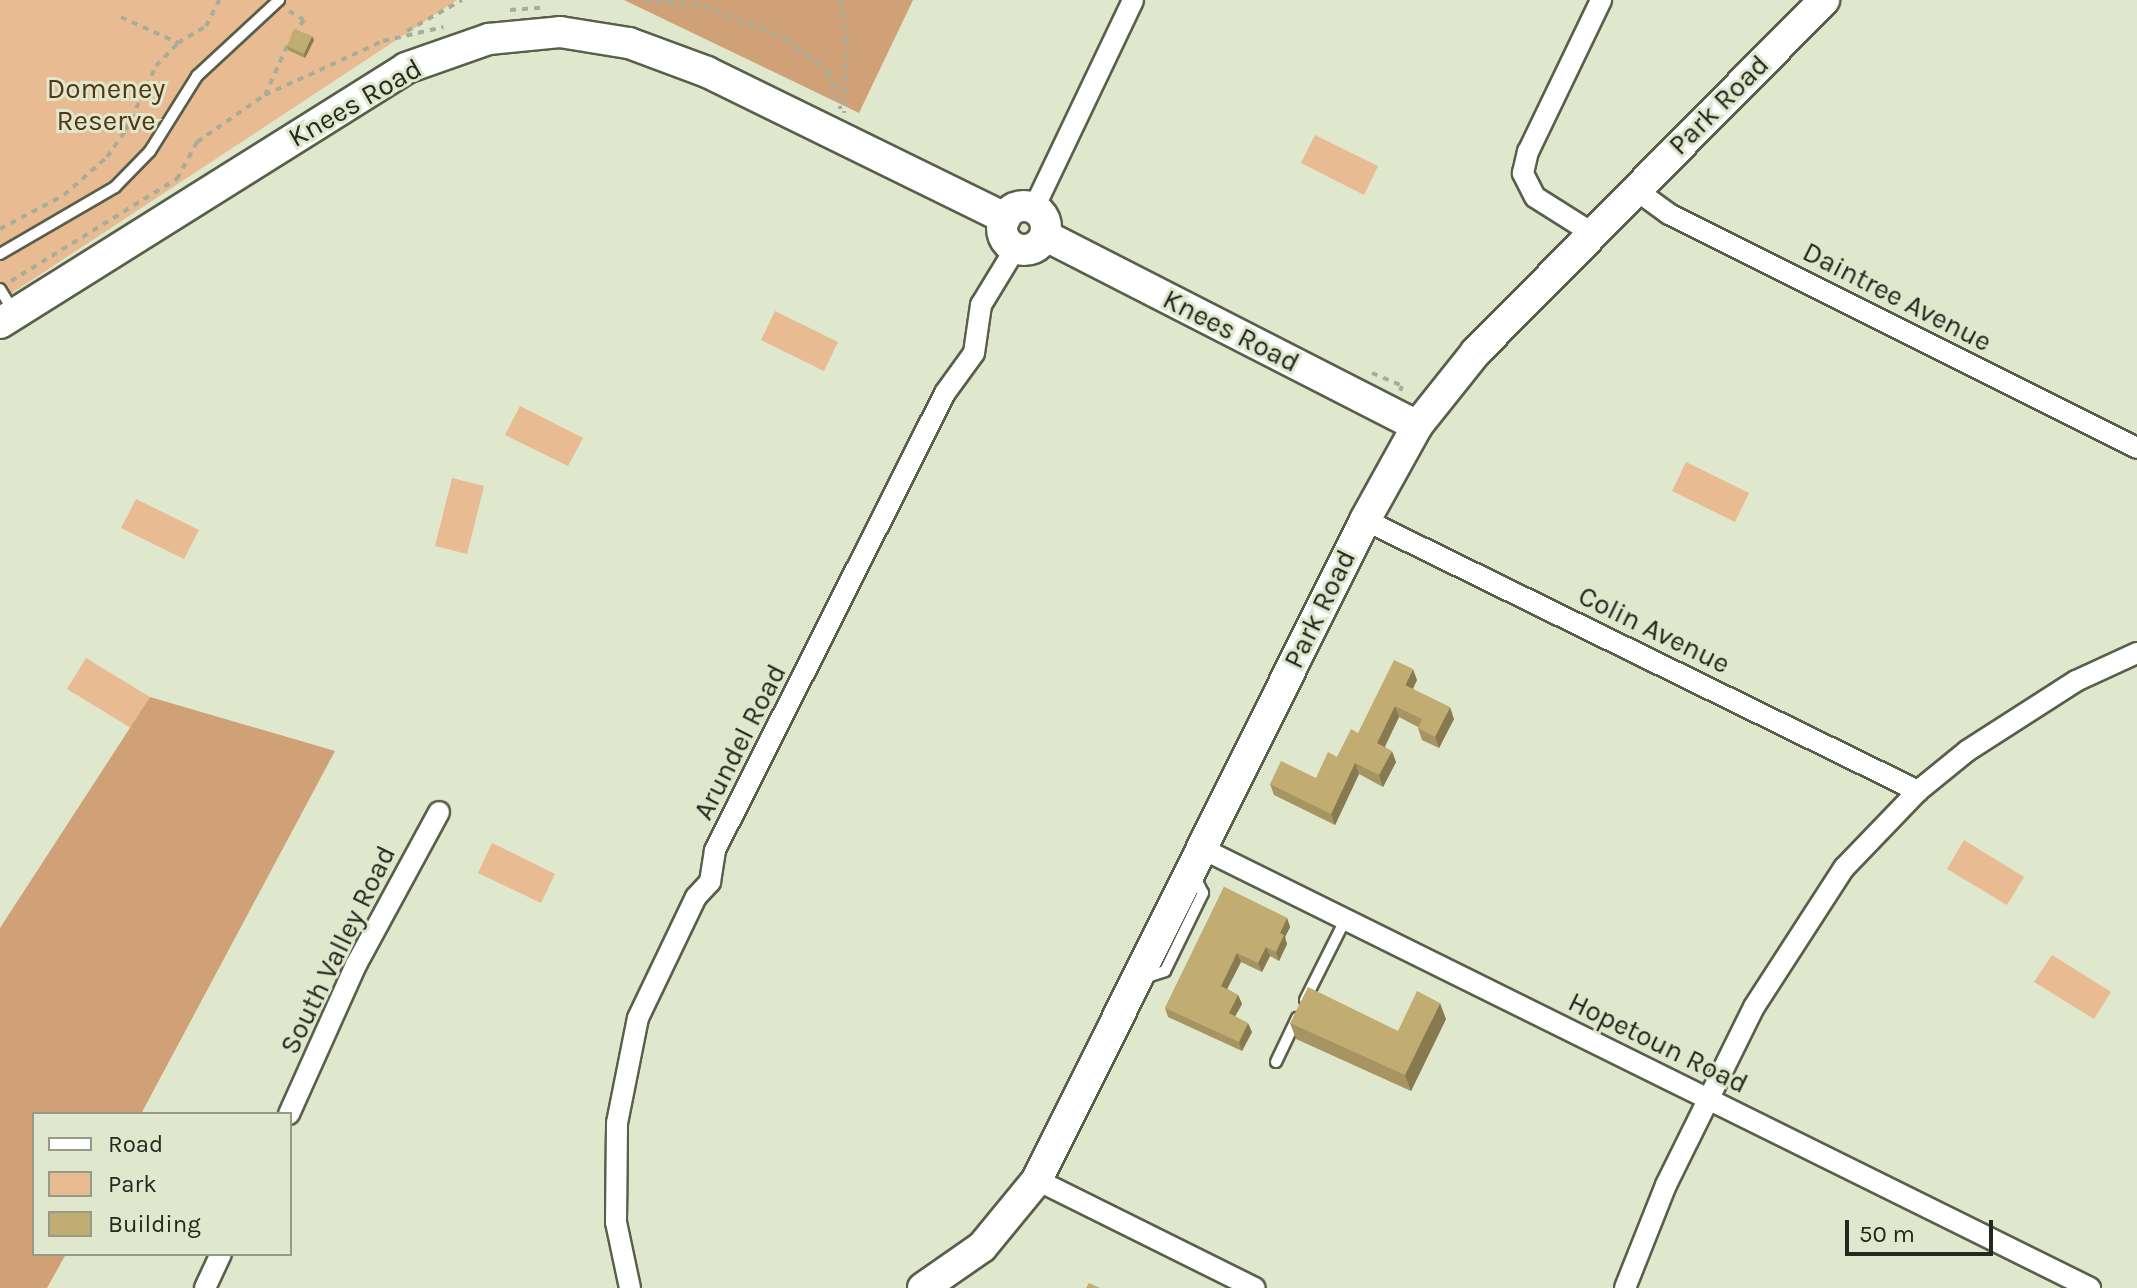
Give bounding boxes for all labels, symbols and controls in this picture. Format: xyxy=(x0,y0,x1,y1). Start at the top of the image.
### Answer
street label: Park Road xyxy=(1662,48,1776,162)
street label: Knees Road xyxy=(282,51,428,155)
park label: Domeney Reserve xyxy=(47,72,165,138)
street label: Daintree Avenue xyxy=(1797,235,1997,359)
street label: Knees Road xyxy=(1157,282,1305,380)
street label: Park Road xyxy=(1277,544,1363,674)
street label: Colin Avenue xyxy=(1573,579,1735,681)
street label: Arundel Road xyxy=(686,659,794,825)
street label: South Valley Road xyxy=(273,840,403,1060)
street label: Hopetoun Road xyxy=(1563,985,1753,1101)
legend xyxy=(32,1112,292,1256)
text: Road xyxy=(108,1130,163,1158)
text: Park xyxy=(108,1170,157,1198)
scale bar xyxy=(1849,1204,1997,1254)
text: Building xyxy=(108,1210,201,1238)
text: 50 m xyxy=(1859,1220,1915,1248)

